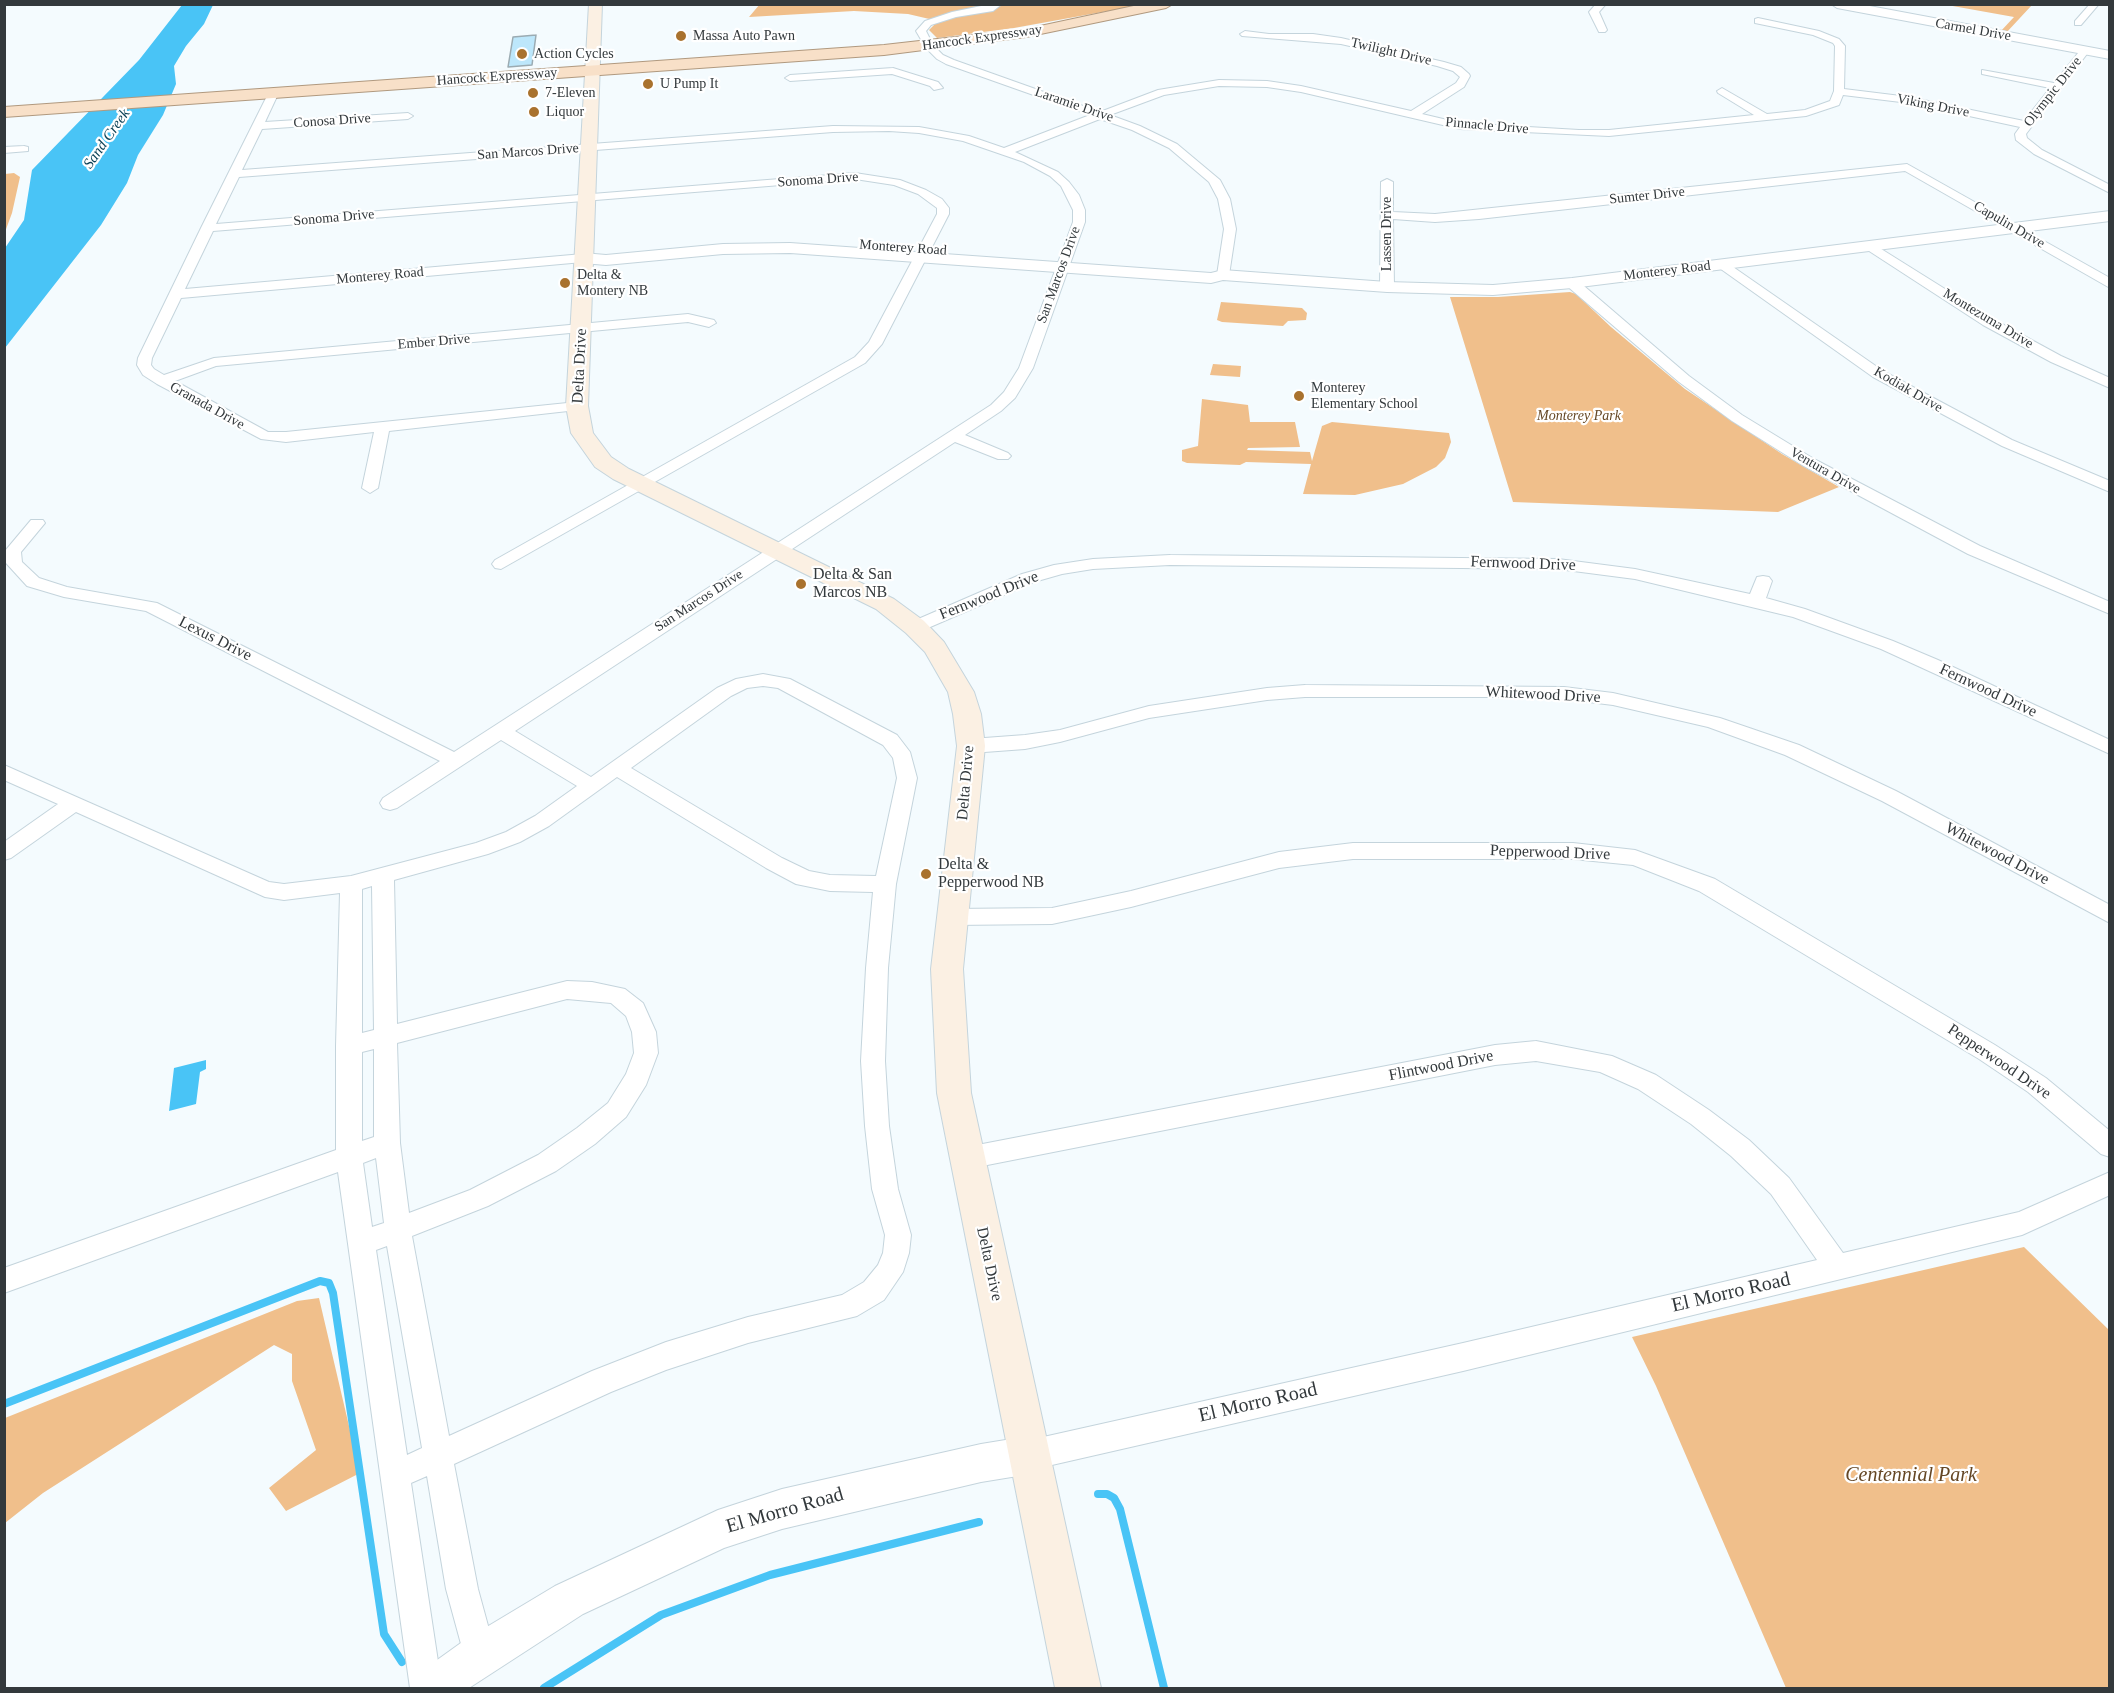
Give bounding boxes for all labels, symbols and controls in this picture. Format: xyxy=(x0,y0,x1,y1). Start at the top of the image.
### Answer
street label: Carmel Drive xyxy=(1934,15,2012,45)
street label: Hancock Expressway xyxy=(921,21,1043,55)
place label: Massa Auto Pawn xyxy=(693,28,795,44)
marker: Massa Auto Pawn xyxy=(674,29,688,43)
street label: Twilight Drive xyxy=(1349,35,1433,69)
place label: Action Cycles xyxy=(534,46,614,62)
marker: Action Cycles xyxy=(515,47,529,61)
street label: Olympic Drive xyxy=(2020,54,2086,130)
street label: Hancock Expressway xyxy=(436,64,558,90)
place label: U Pump It xyxy=(660,76,718,92)
marker: U Pump It xyxy=(641,77,655,91)
street label: Laramie Drive xyxy=(1032,84,1116,126)
place label: 7-Eleven xyxy=(545,85,596,101)
marker: 7-Eleven xyxy=(526,86,540,100)
street label: Viking Drive xyxy=(1895,91,1971,121)
place label: Liquor xyxy=(546,104,584,120)
marker: Liquor xyxy=(527,105,541,119)
water label: Sand Creek xyxy=(80,106,134,172)
street label: Conosa Drive xyxy=(293,110,371,132)
street label: Pinnacle Drive xyxy=(1445,114,1529,138)
street label: San Marcos Drive xyxy=(477,140,579,164)
street label: Sonoma Drive xyxy=(777,169,859,191)
street label: Sumter Drive xyxy=(1608,184,1686,208)
street label: Lassen Drive xyxy=(1379,197,1395,271)
street label: Capulin Drive xyxy=(1970,198,2048,252)
street label: Sonoma Drive xyxy=(293,206,375,230)
street label: San Marcos Drive xyxy=(1034,224,1084,326)
street label: Monterey Road xyxy=(859,237,947,259)
street label: Monterey Road xyxy=(1623,257,1711,285)
street label: Monterey Road xyxy=(336,264,424,288)
place label: Delta & Montery NB xyxy=(577,267,648,300)
marker: Delta & Montery NB xyxy=(558,276,572,290)
street label: Montezuma Drive xyxy=(1940,285,2036,353)
street label: Delta Drive xyxy=(568,328,592,404)
street label: Ember Drive xyxy=(397,330,471,354)
street label: Kodiak Drive xyxy=(1871,364,1945,416)
street label: Granada Drive xyxy=(167,379,247,433)
place label: Monterey Elementary School xyxy=(1311,380,1418,412)
marker: Monterey Elementary School xyxy=(1292,389,1306,403)
park label: Monterey Park xyxy=(1537,408,1621,424)
street label: Ventura Drive xyxy=(1787,444,1863,498)
street label: Fernwood Drive xyxy=(1470,553,1576,575)
place label: Delta & San Marcos NB xyxy=(813,565,892,603)
street label: San Marcos Drive xyxy=(652,566,746,636)
street label: Fernwood Drive xyxy=(937,567,1041,625)
marker: Delta & San Marcos NB xyxy=(794,577,808,591)
street label: Lexus Drive xyxy=(175,612,255,666)
street label: Fernwood Drive xyxy=(1936,660,2040,722)
street label: Whitewood Drive xyxy=(1485,682,1601,708)
street label: Delta Drive xyxy=(953,745,979,821)
street label: Whitewood Drive xyxy=(1942,819,2052,889)
street label: Pepperwood Drive xyxy=(1489,841,1611,865)
place label: Delta & Pepperwood NB xyxy=(938,855,1044,893)
marker: Delta & Pepperwood NB xyxy=(919,867,933,881)
street label: Pepperwood Drive xyxy=(1944,1020,2054,1104)
street label: Flintwood Drive xyxy=(1387,1046,1495,1086)
street label: Delta Drive xyxy=(972,1225,1006,1303)
street label: El Morro Road xyxy=(1669,1268,1793,1318)
street label: El Morro Road xyxy=(1196,1378,1320,1428)
park label: Centennial Park xyxy=(1845,1464,1977,1488)
street label: El Morro Road xyxy=(723,1483,847,1539)

